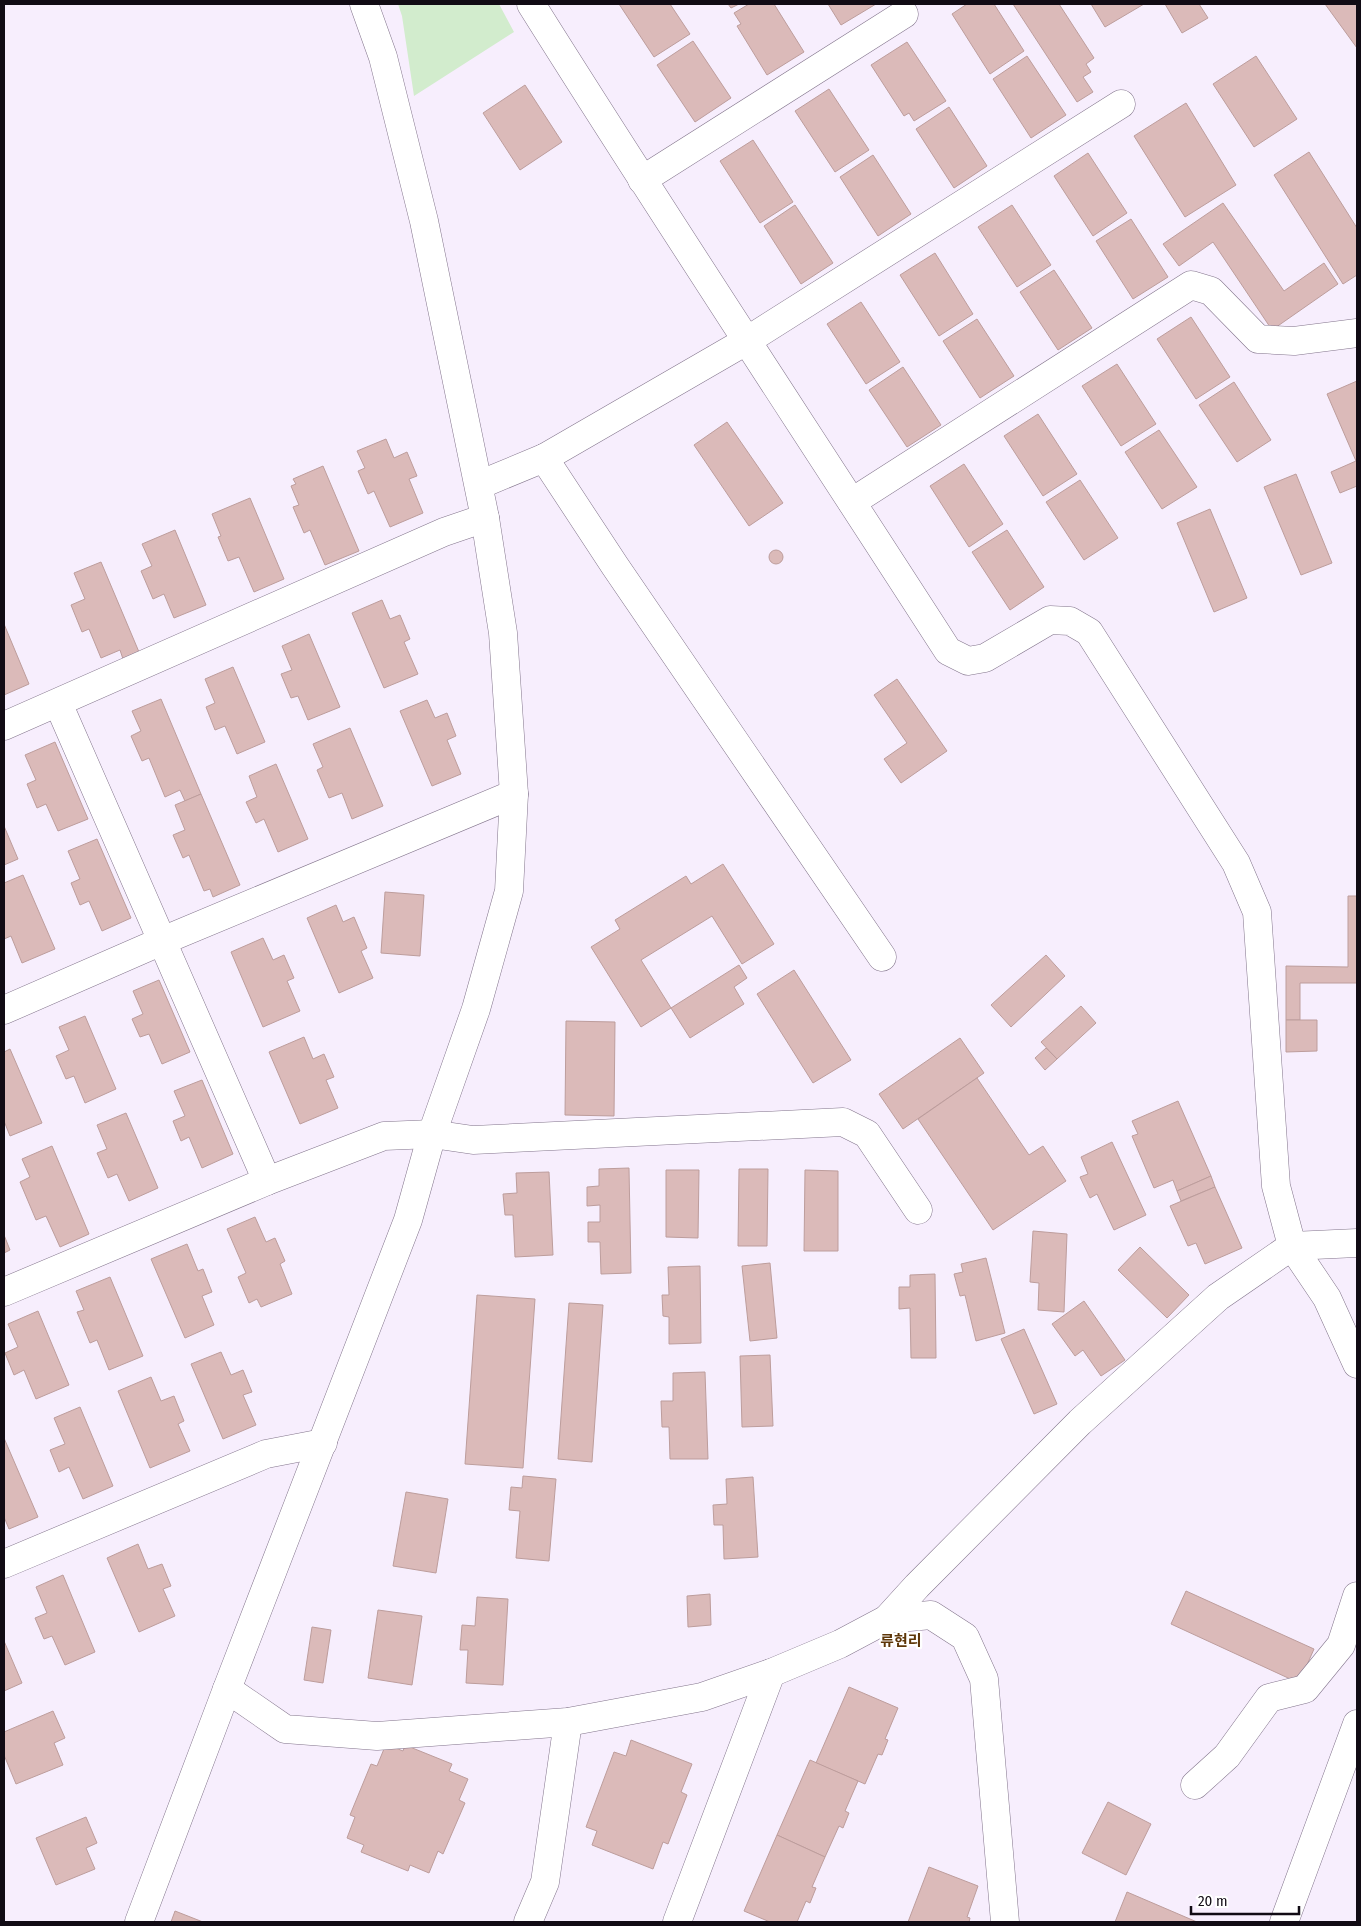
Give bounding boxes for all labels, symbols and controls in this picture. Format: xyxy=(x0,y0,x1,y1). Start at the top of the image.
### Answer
district label: 류현리 xyxy=(880,1632,922,1650)
scale bar xyxy=(1191,1884,1298,1916)
text: 20 m xyxy=(1198,1892,1228,1910)

